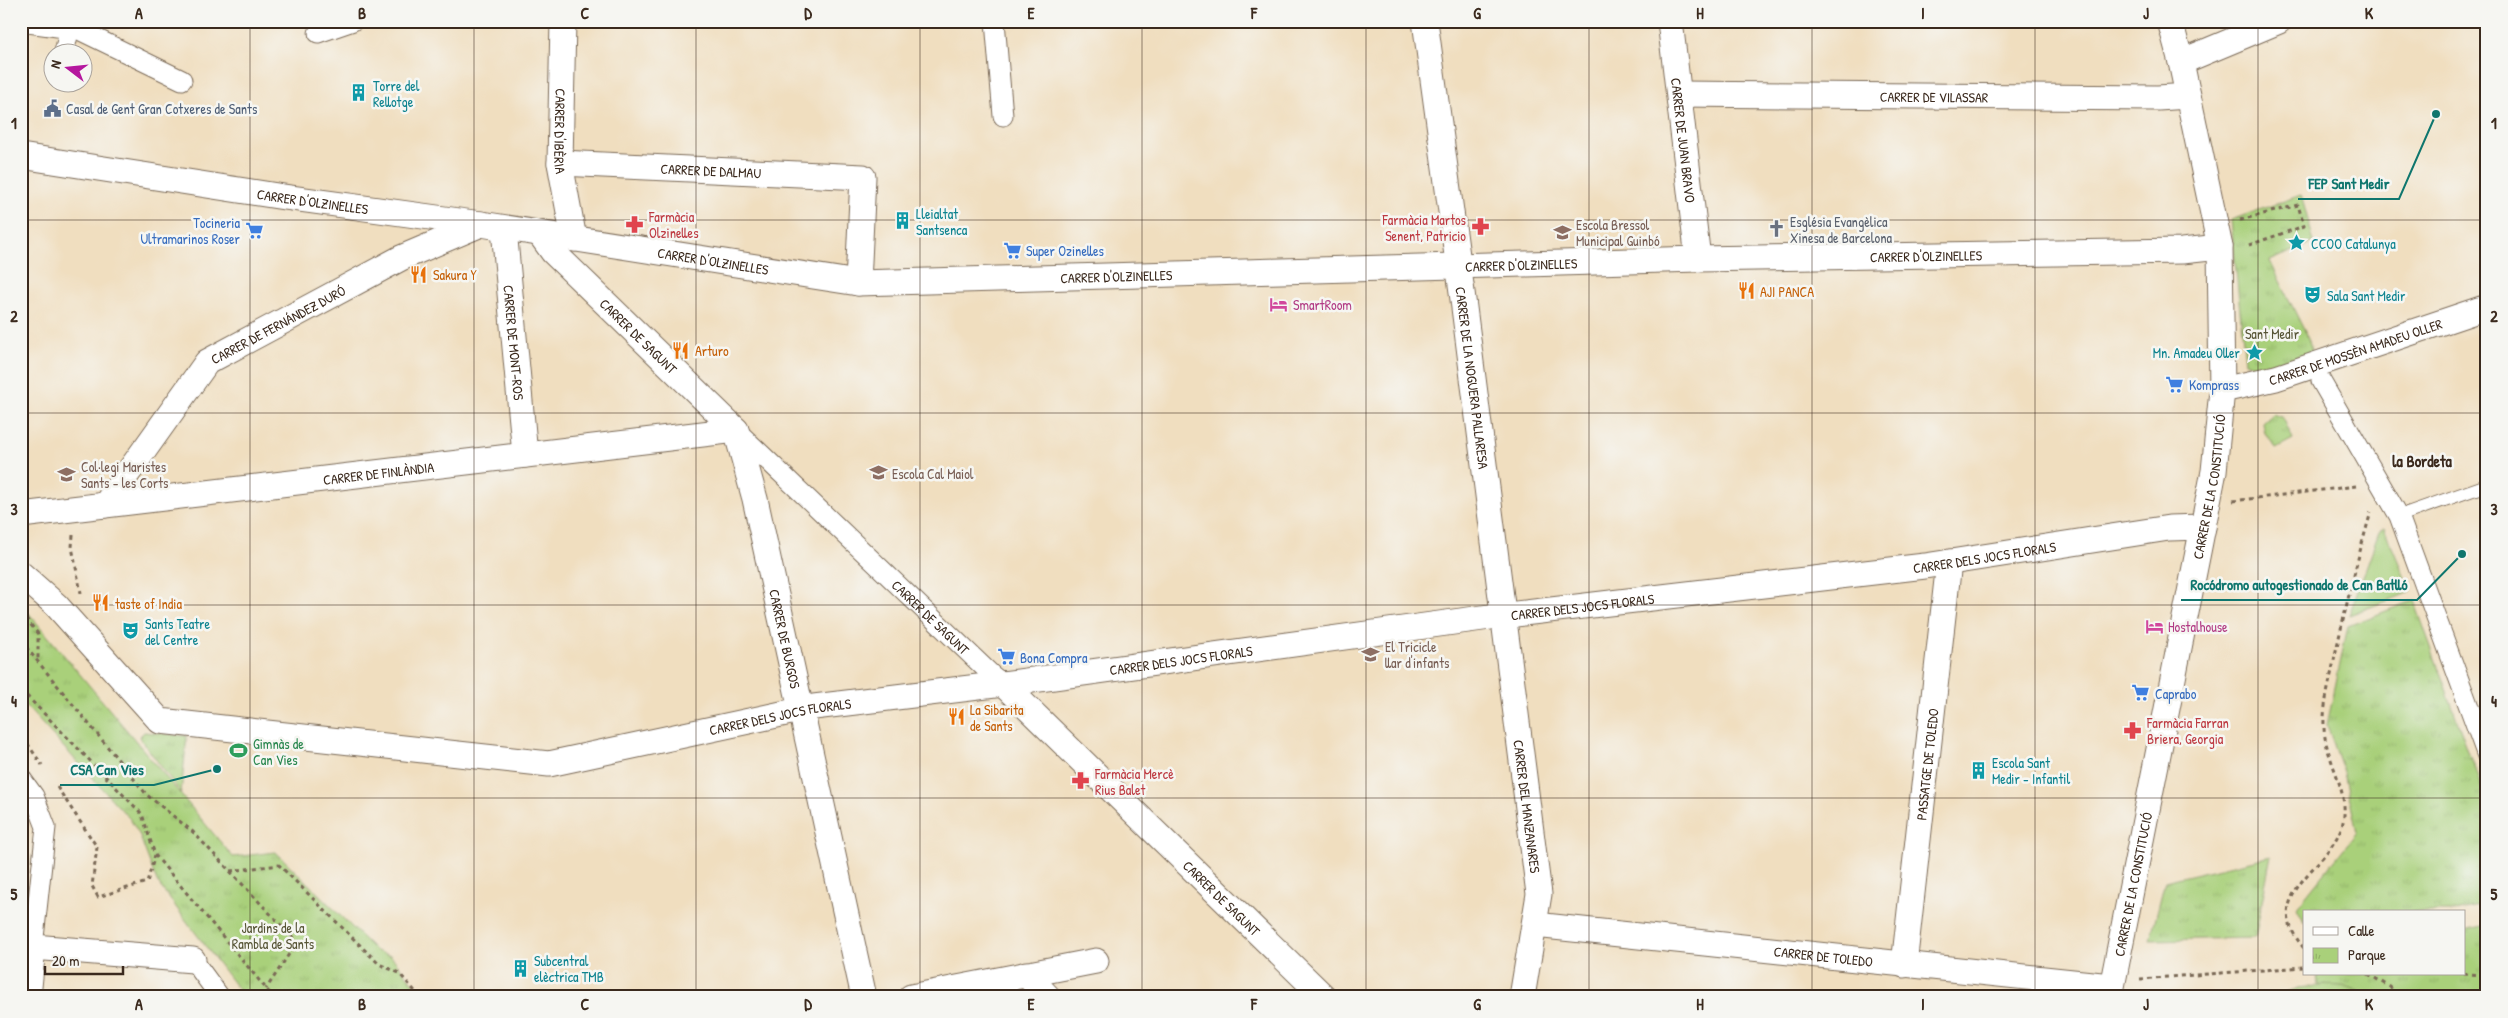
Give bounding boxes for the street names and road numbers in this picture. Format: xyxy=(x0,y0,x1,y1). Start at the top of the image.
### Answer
street label: CARRER DE JUAN BRAVO xyxy=(1667,77,1701,204)
street label: CARRER DE VILASSAR xyxy=(1880,86,1988,106)
street label: CARRER D'IBÈRIA xyxy=(550,88,571,175)
street label: CARRER DE DALMAU xyxy=(660,158,762,182)
street label: CARRER D'OLZINELLES xyxy=(256,183,370,218)
street label: CARRER D'OLZINELLES xyxy=(656,242,771,278)
street label: CARRER D'OLZINELLES xyxy=(1870,245,1983,266)
street label: CARRER D'OLZINELLES xyxy=(1465,253,1578,275)
street label: CARRER D'OLZINELLES xyxy=(1060,265,1173,287)
street label: CARRER DE FERNÁNDEZ DURÓ xyxy=(207,280,349,368)
street label: CARRER DE MONT-ROS xyxy=(500,284,529,401)
street label: CARRER DE LA NOGUERA PALLARESA xyxy=(1452,286,1494,470)
street label: CARRER DE SAGUNT xyxy=(596,294,682,378)
street label: CARRER DE MOSSÈN AMADEU OLLER xyxy=(2267,313,2444,389)
street label: CARRER DE LA CONSTITUCIÓ xyxy=(2187,413,2229,561)
street label: CARRER DE FINLÀNDIA xyxy=(322,456,435,489)
street label: CARRER DELS JOCS FLORALS xyxy=(1912,536,2058,577)
street label: CARRER DE SAGUNT xyxy=(888,575,974,659)
street label: CARRER DE BURGOS xyxy=(765,587,806,691)
street label: CARRER DELS JOCS FLORALS xyxy=(1510,588,1656,624)
street label: CARRER DELS JOCS FLORALS xyxy=(1108,640,1254,679)
street label: CARRER DELS JOCS FLORALS xyxy=(707,693,853,739)
street label: PASSATGE DE TOLEDO xyxy=(1911,707,1942,821)
street label: CARRER DEL MANZANARES xyxy=(1510,739,1546,875)
street label: CARRER DE LA CONSTITUCIÓ xyxy=(2109,810,2156,958)
street label: CARRER DE SAGUNT xyxy=(1179,856,1265,940)
street label: CARRER DE TOLEDO xyxy=(1773,941,1874,970)

